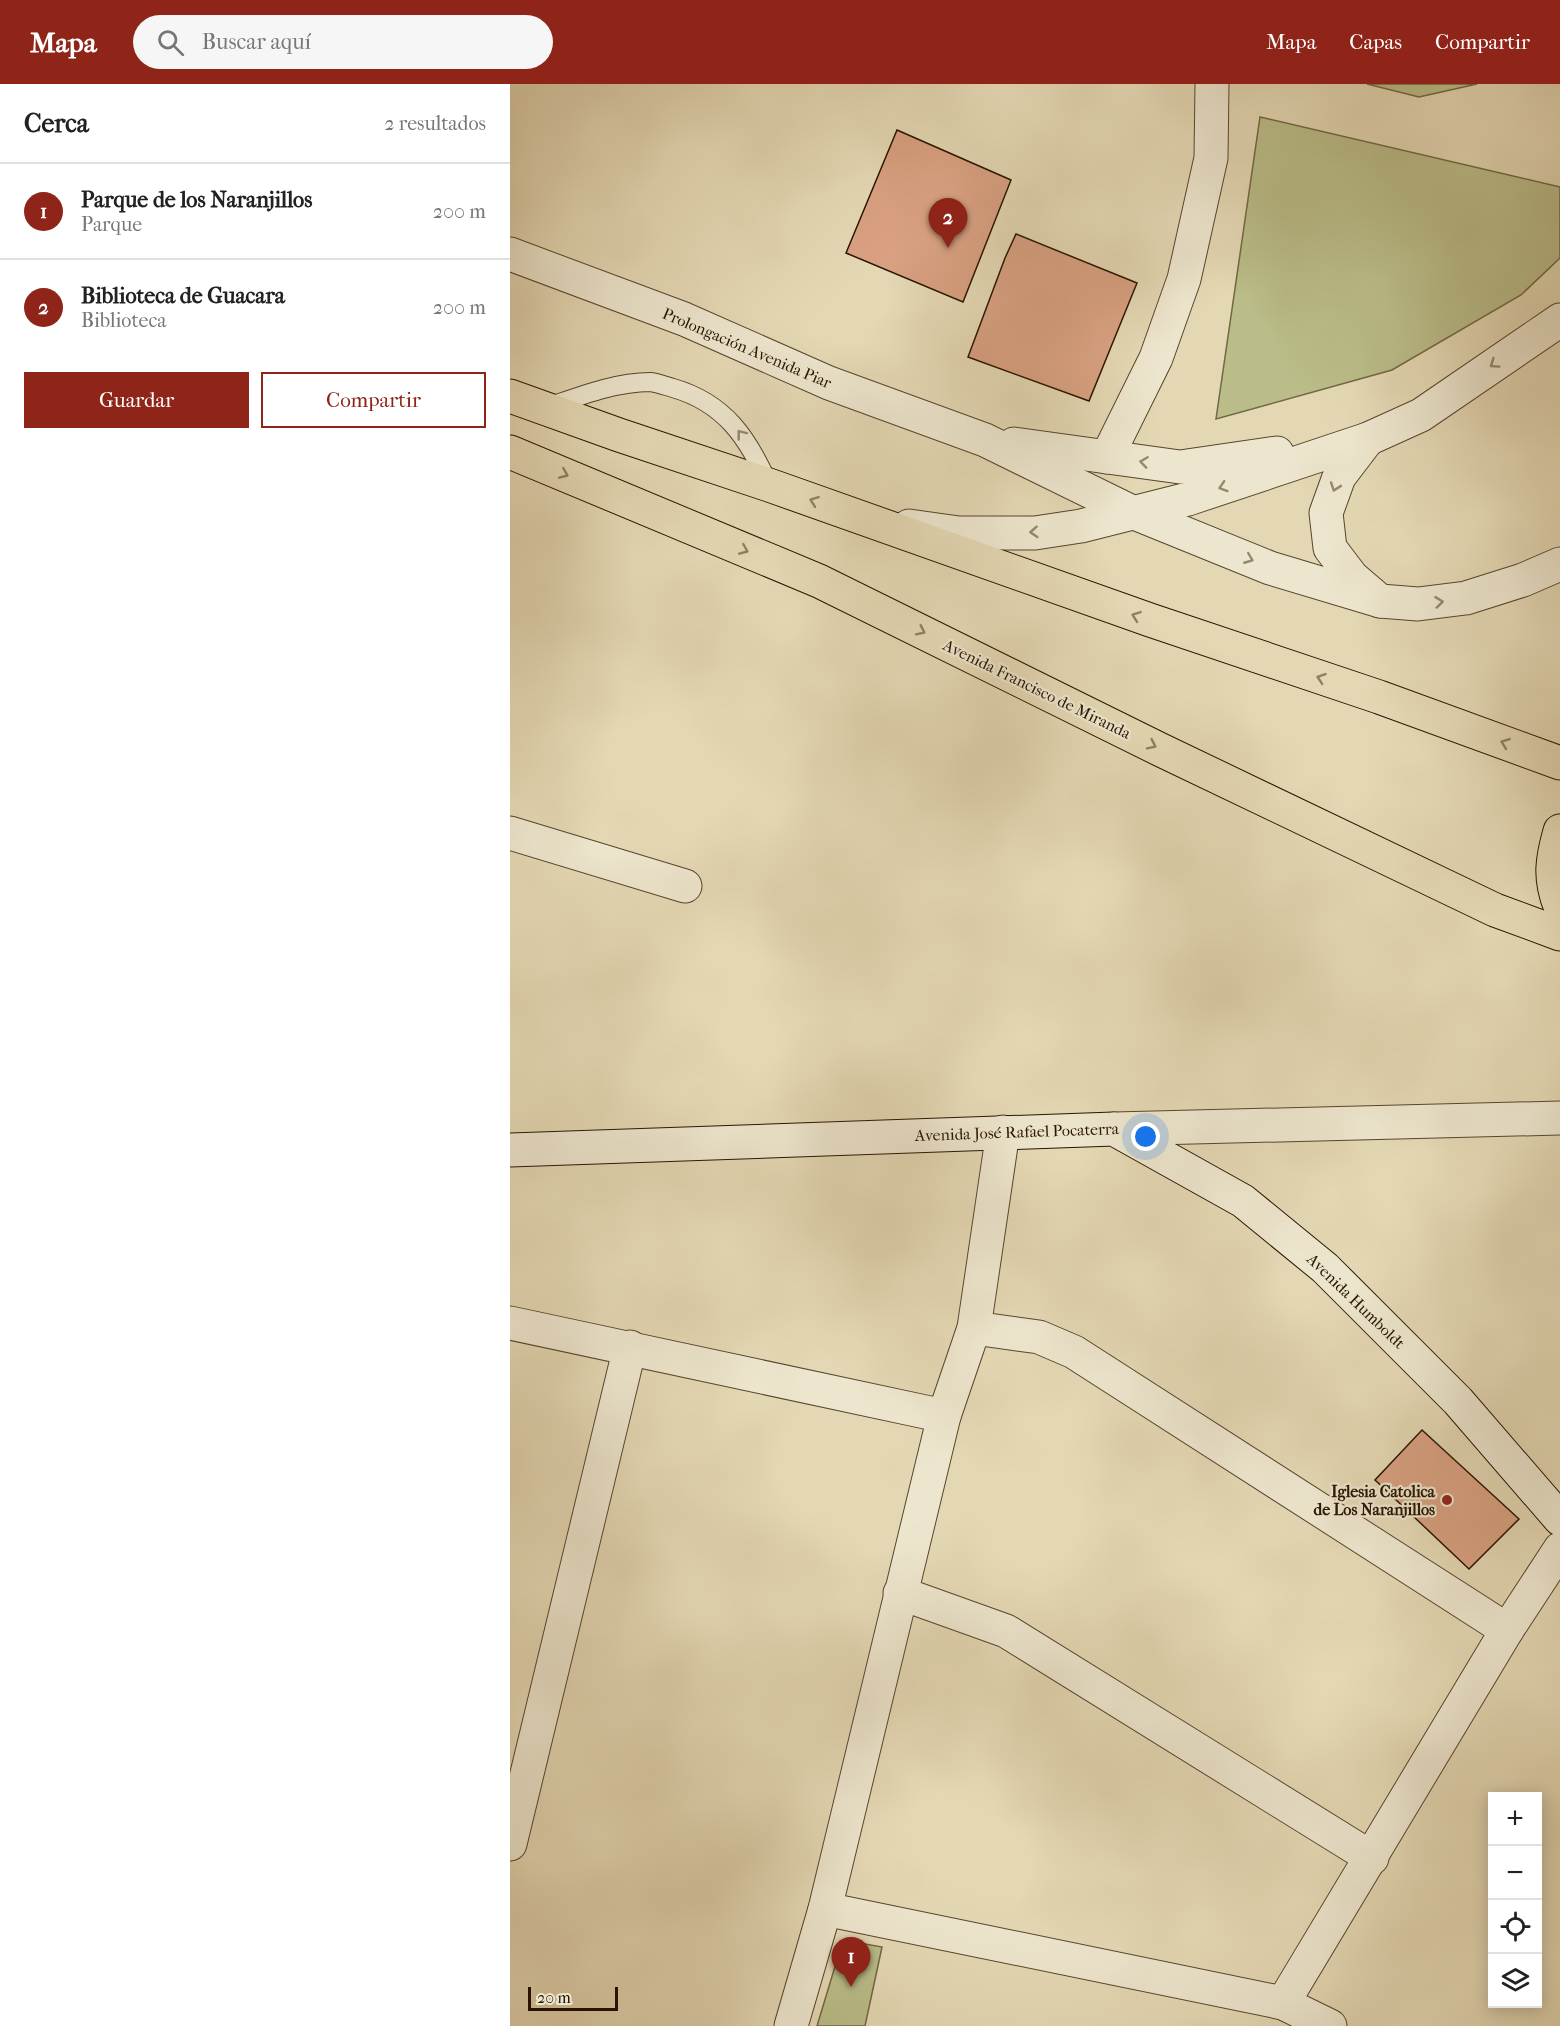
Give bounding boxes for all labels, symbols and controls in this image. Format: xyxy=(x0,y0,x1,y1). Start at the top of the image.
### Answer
search box xyxy=(133,15,553,69)
text: Mapa xyxy=(30,26,97,59)
icon: search xyxy=(154,26,187,59)
text: Buscar aquí xyxy=(202,29,311,55)
text: Mapa xyxy=(1266,30,1316,54)
text: Capas xyxy=(1349,30,1402,54)
text: Compartir xyxy=(1435,30,1530,54)
text: Cerca xyxy=(24,108,89,139)
text: 2 resultados xyxy=(384,112,486,135)
text: Parque de los Naranjillos xyxy=(81,187,312,213)
pin: 2 xyxy=(928,198,968,248)
text: 1 xyxy=(40,200,47,223)
text: 200 m xyxy=(433,200,486,223)
text: Parque xyxy=(81,213,142,236)
text: Biblioteca de Guacara xyxy=(81,283,285,309)
text: 2 xyxy=(38,296,49,319)
text: 200 m xyxy=(433,296,486,319)
street label: Prolongación Avenida Piar xyxy=(660,304,835,392)
text: Biblioteca xyxy=(81,309,167,332)
one-way arrow xyxy=(1490,357,1501,368)
button: Guardar xyxy=(24,372,249,428)
button: Compartir xyxy=(261,372,486,428)
one-way arrow xyxy=(737,430,748,441)
one-way arrow xyxy=(1140,457,1149,469)
one-way arrow xyxy=(558,467,569,479)
one-way arrow xyxy=(1218,480,1229,492)
one-way arrow xyxy=(1330,481,1343,492)
one-way arrow xyxy=(809,496,820,509)
one-way arrow xyxy=(1029,525,1038,538)
one-way arrow xyxy=(737,543,748,555)
one-way arrow xyxy=(1243,552,1254,564)
one-way arrow xyxy=(1434,596,1443,608)
one-way arrow xyxy=(1132,610,1142,623)
one-way arrow xyxy=(914,624,925,636)
street label: Avenida Francisco de Miranda xyxy=(939,635,1134,743)
one-way arrow xyxy=(1316,673,1327,685)
one-way arrow xyxy=(1146,738,1157,750)
one-way arrow xyxy=(1500,738,1511,751)
street label: Avenida José Rafael Pocaterra xyxy=(914,1119,1120,1145)
your location xyxy=(1131,1122,1160,1151)
street label: Avenida Humboldt xyxy=(1302,1249,1409,1353)
place label: Iglesia Catolica de Los Naranjillos xyxy=(1314,1482,1436,1519)
marker: Iglesia Catolica de Los Naranjillos xyxy=(1440,1493,1454,1507)
map controls xyxy=(1488,1792,1542,2008)
button: + xyxy=(1488,1792,1542,1846)
button: − xyxy=(1488,1846,1542,1900)
button: locate xyxy=(1488,1900,1542,1954)
pin: 1 xyxy=(832,1938,870,1987)
button: layers xyxy=(1488,1954,1542,2008)
scale bar xyxy=(528,1984,618,2012)
text: 20 m xyxy=(537,1988,571,2007)

